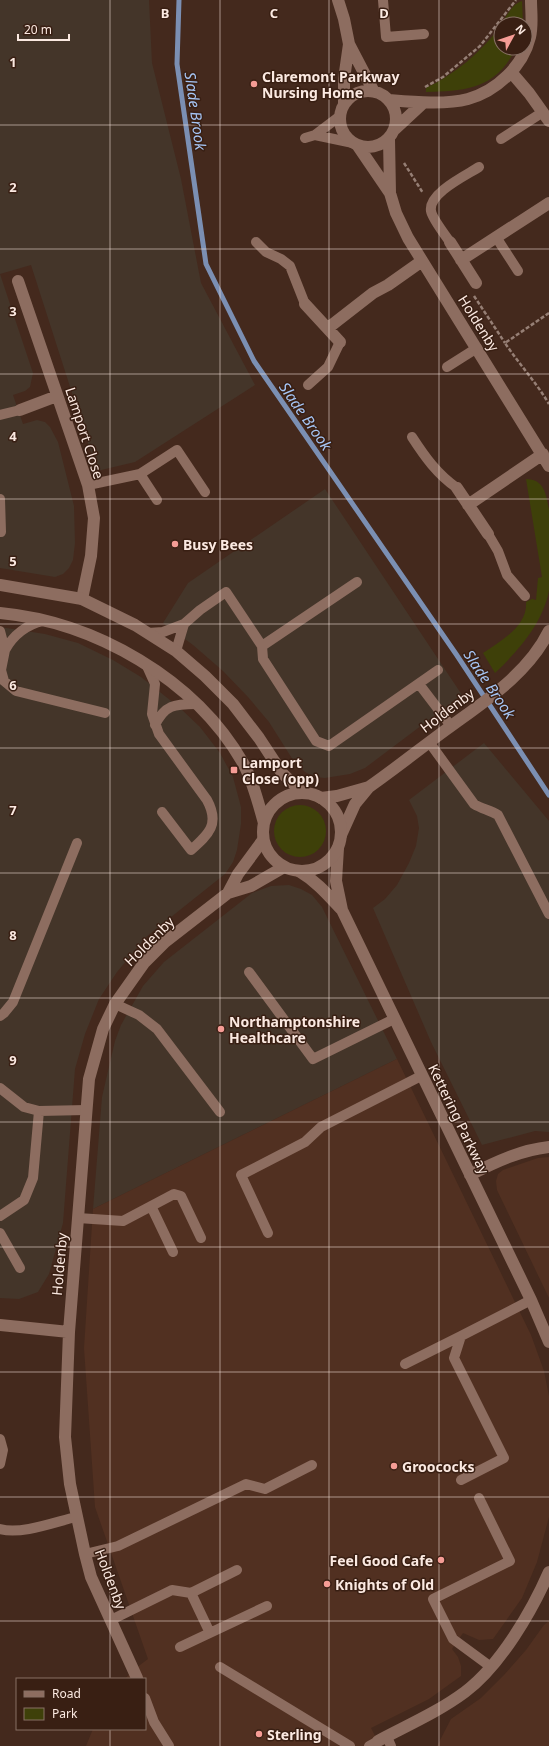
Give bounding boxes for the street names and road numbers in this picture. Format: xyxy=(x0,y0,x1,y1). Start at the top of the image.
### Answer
street label: Holdenby xyxy=(454,291,504,356)
street label: Lamport Close xyxy=(61,385,109,481)
street label: Holdenby xyxy=(416,683,479,737)
street label: Holdenby xyxy=(120,911,179,970)
street label: Kettering Parkway xyxy=(424,1061,494,1178)
street label: Holdenby xyxy=(47,1231,71,1296)
street label: Holdenby xyxy=(91,1546,131,1613)

